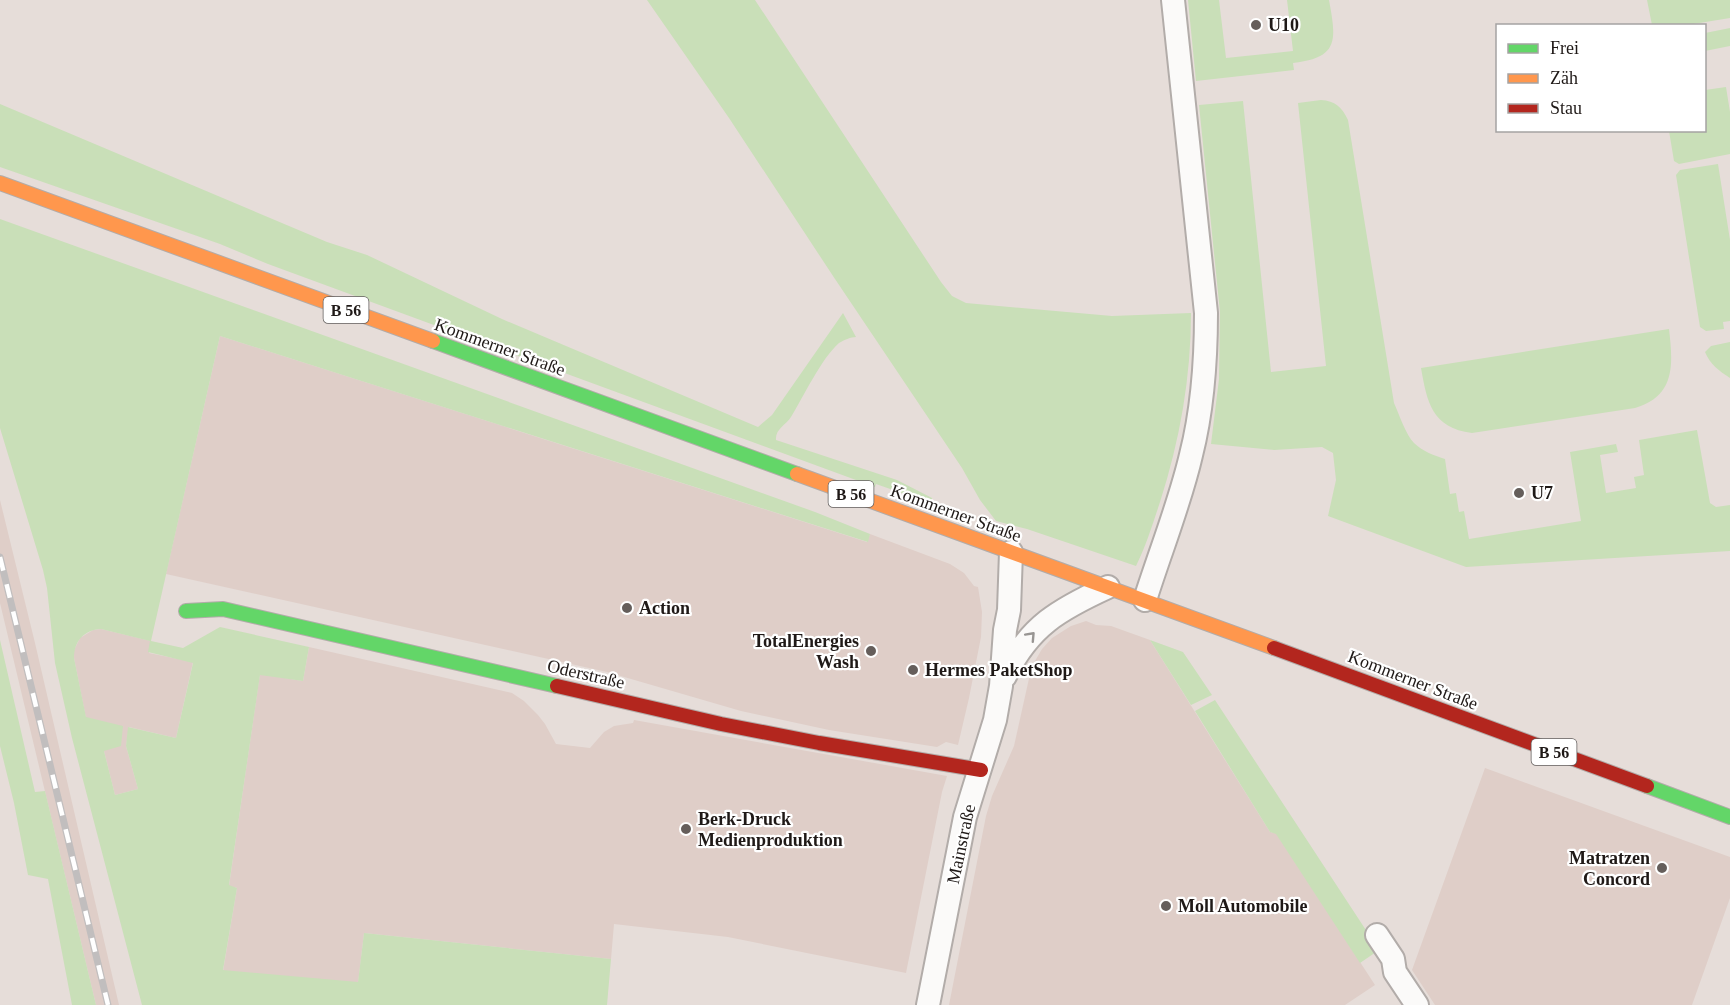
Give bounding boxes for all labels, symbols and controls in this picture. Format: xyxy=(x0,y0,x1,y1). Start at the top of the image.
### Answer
place label: U10 xyxy=(1268,15,1299,35)
marker: U10 xyxy=(1249,18,1263,32)
legend xyxy=(1496,24,1706,132)
text: Frei xyxy=(1550,38,1579,58)
text: Zäh xyxy=(1550,68,1578,88)
text: Stau xyxy=(1550,98,1582,118)
road number: B 56 xyxy=(324,297,368,323)
street label: Kommerner Straße xyxy=(432,314,568,380)
street label: Kommerner Straße xyxy=(888,480,1024,546)
road number: B 56 xyxy=(828,481,874,507)
place label: U7 xyxy=(1531,483,1553,503)
marker: U7 xyxy=(1512,486,1526,500)
place label: Action xyxy=(639,598,690,618)
marker: Action xyxy=(620,601,634,615)
place label: TotalEnergies Wash xyxy=(753,631,859,672)
one-way arrow xyxy=(1024,633,1035,643)
marker: TotalEnergies Wash xyxy=(864,644,878,658)
street label: Kommerner Straße xyxy=(1345,646,1481,714)
street label: Oderstraße xyxy=(545,655,627,693)
place label: Hermes PaketShop xyxy=(925,660,1073,680)
marker: Hermes PaketShop xyxy=(906,663,920,677)
road number: B 56 xyxy=(1532,739,1576,765)
street label: Mainstraße xyxy=(943,802,979,886)
place label: Berk-Druck Medienproduktion xyxy=(698,809,843,850)
marker: Berk-Druck Medienproduktion xyxy=(679,822,693,836)
place label: Matratzen Concord xyxy=(1569,848,1650,889)
marker: Matratzen Concord xyxy=(1655,861,1669,875)
place label: Moll Automobile xyxy=(1178,896,1308,916)
marker: Moll Automobile xyxy=(1159,899,1173,913)

